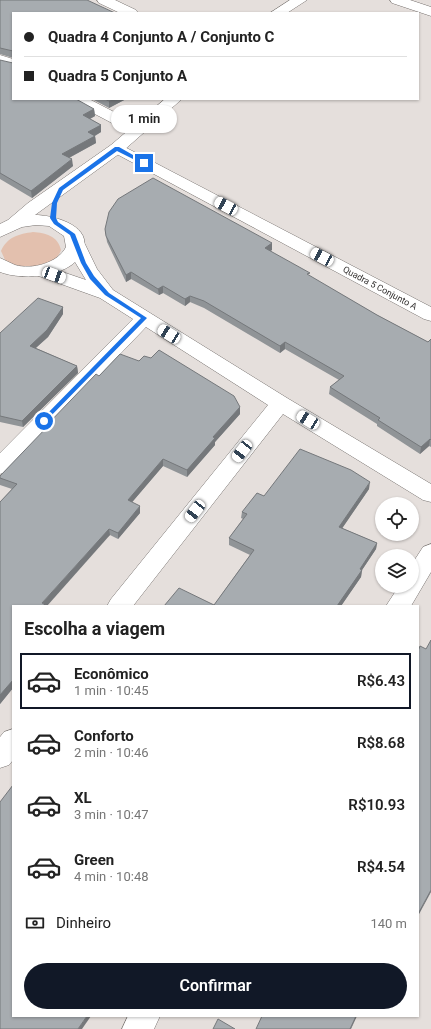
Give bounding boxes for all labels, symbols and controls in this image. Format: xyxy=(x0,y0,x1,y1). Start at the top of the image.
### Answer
text: Quadra 4 Conjunto A / Conjunto C xyxy=(48,28,274,46)
text: Quadra 5 Conjunto A xyxy=(48,67,187,85)
callout: 1 min xyxy=(111,105,177,133)
text: 1 min xyxy=(128,111,160,126)
route end xyxy=(135,154,153,172)
car xyxy=(213,195,239,217)
car xyxy=(309,246,335,268)
street label: Quadra 5 Conjunto A xyxy=(341,264,419,312)
car xyxy=(41,265,67,285)
car xyxy=(156,323,182,345)
car xyxy=(295,409,321,431)
route start xyxy=(35,412,53,430)
car xyxy=(230,438,254,464)
map controls xyxy=(375,497,419,593)
button: locate xyxy=(375,497,419,541)
car xyxy=(183,498,207,524)
button: layers xyxy=(375,549,419,593)
text: Escolha a viagem xyxy=(24,618,165,639)
icon: car xyxy=(26,663,62,699)
text: Econômico xyxy=(74,665,149,683)
text: R$6.43 xyxy=(357,672,405,690)
text: 1 min · 10:45 xyxy=(74,683,149,698)
icon: car xyxy=(26,725,62,761)
text: Conforto xyxy=(74,727,134,745)
text: R$8.68 xyxy=(357,734,405,752)
text: 2 min · 10:46 xyxy=(74,745,149,760)
icon: car xyxy=(26,787,62,823)
text: XL xyxy=(74,789,92,807)
text: R$10.93 xyxy=(348,796,405,814)
text: 3 min · 10:47 xyxy=(74,807,149,822)
icon: car xyxy=(26,849,62,885)
text: Green xyxy=(74,851,114,869)
text: R$4.54 xyxy=(357,858,405,876)
text: 4 min · 10:48 xyxy=(74,869,149,884)
icon: cash xyxy=(24,912,46,934)
text: Dinheiro xyxy=(56,914,111,932)
text: 140 m xyxy=(370,916,407,931)
button: Confirmar xyxy=(24,963,407,1009)

